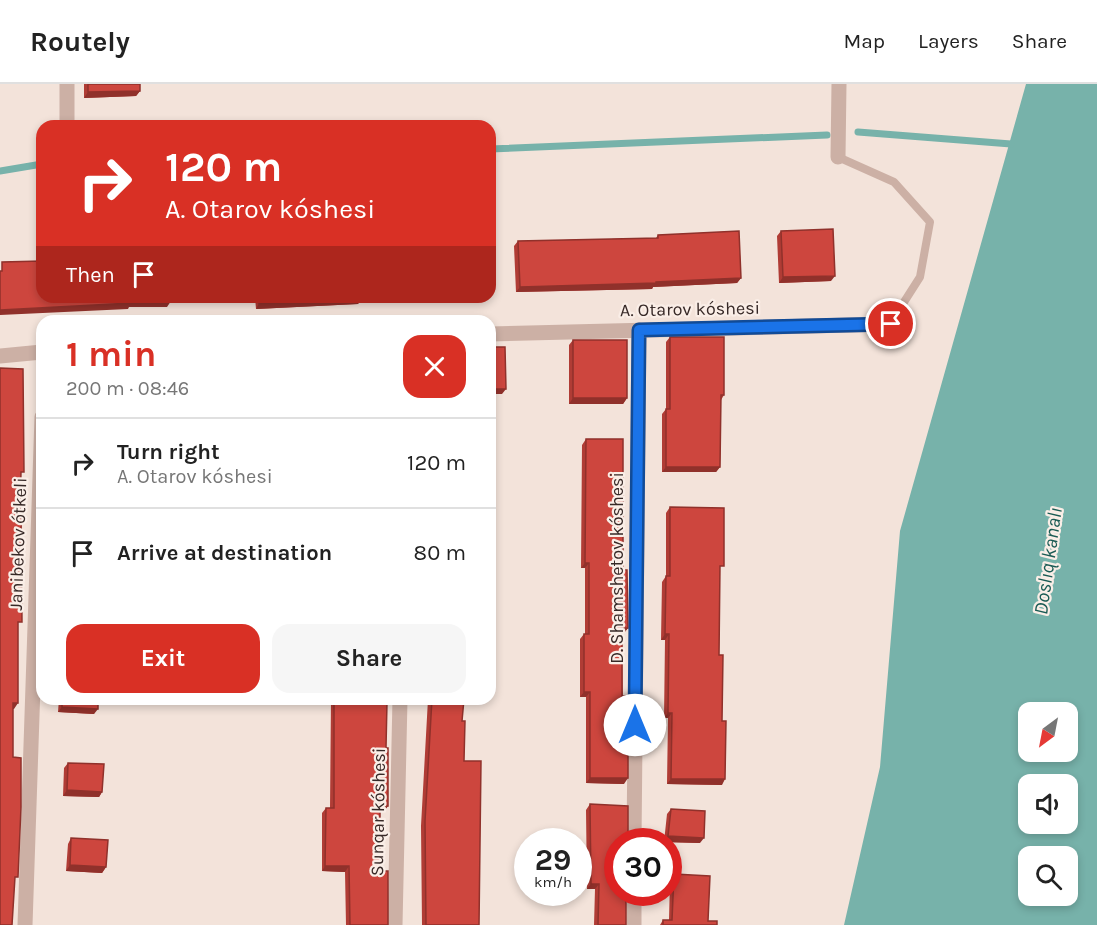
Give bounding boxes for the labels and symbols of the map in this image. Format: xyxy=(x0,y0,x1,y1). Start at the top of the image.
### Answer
street label: A. Otarov kóshesi xyxy=(620,297,760,321)
pin xyxy=(865,298,916,349)
street label: D. Shamshetov kóshesi xyxy=(606,472,628,664)
street label: Janibekov ótkeli xyxy=(5,477,31,611)
water label: Doslıq kanalı xyxy=(1029,506,1067,616)
position arrow xyxy=(603,693,667,757)
north arrow xyxy=(1018,702,1078,762)
street label: Sunqar kóshesi xyxy=(366,748,390,876)
speed limit sign: 30 xyxy=(604,828,682,906)

